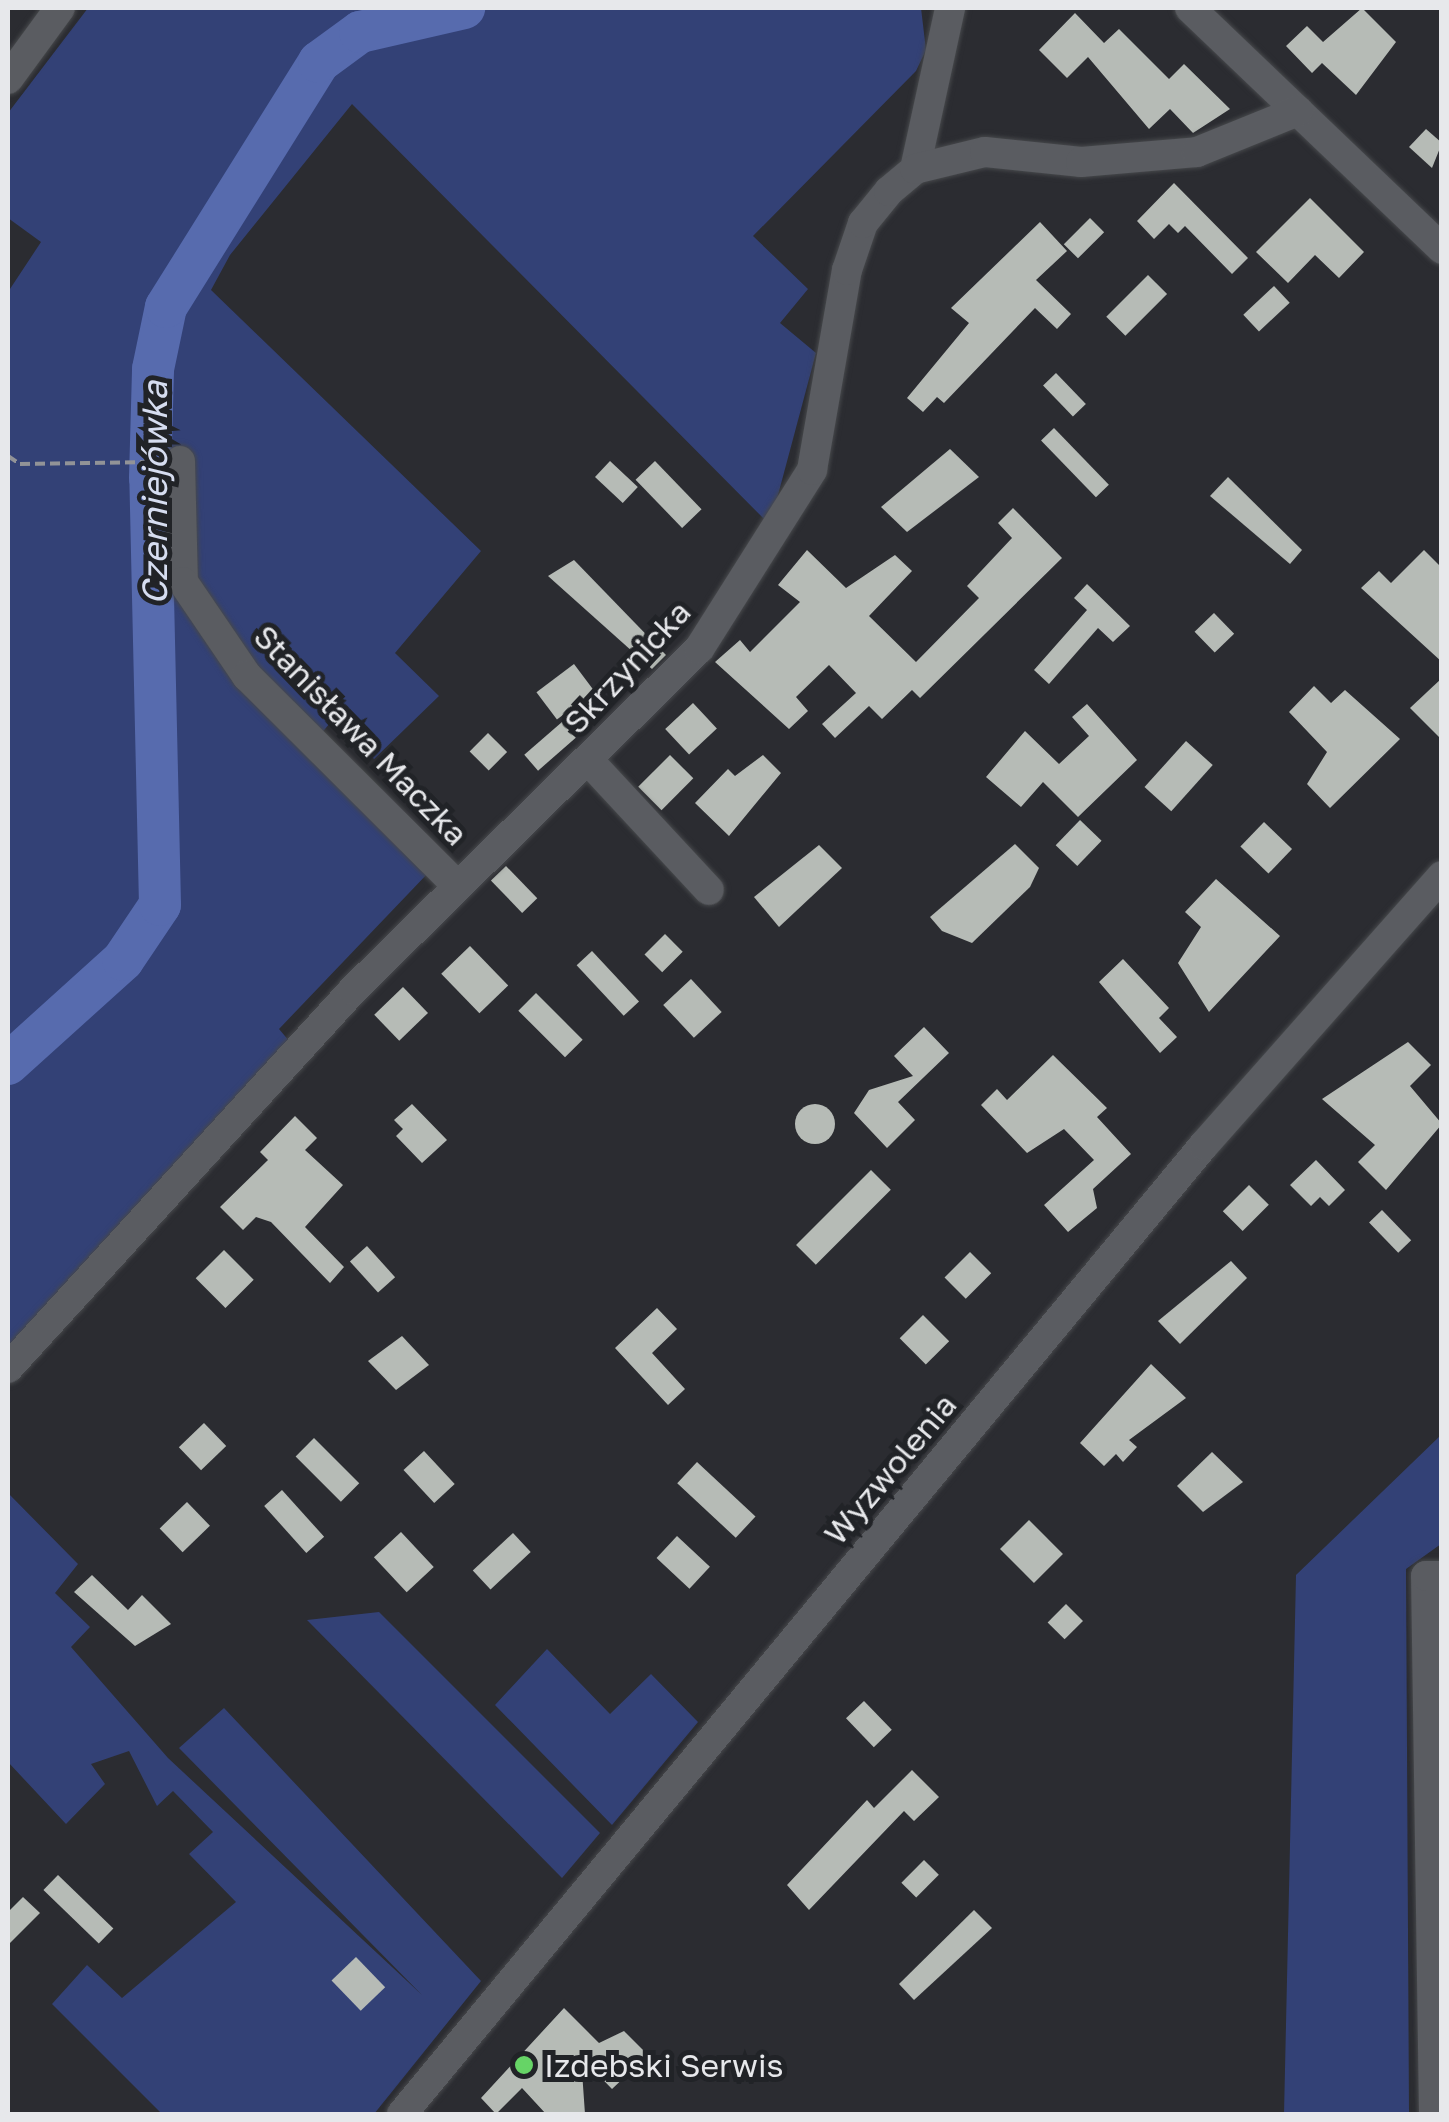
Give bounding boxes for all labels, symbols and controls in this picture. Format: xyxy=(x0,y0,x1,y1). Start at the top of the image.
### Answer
water label: Czerniejówka xyxy=(133,381,175,605)
street label: Skrzynicka xyxy=(556,593,698,741)
street label: Stanisława Maczka xyxy=(246,617,476,853)
street label: Wyzwolenia xyxy=(816,1386,964,1552)
place label: Izdebski Serwis xyxy=(544,2046,784,2084)
marker: Izdebski Serwis xyxy=(513,2054,535,2076)

